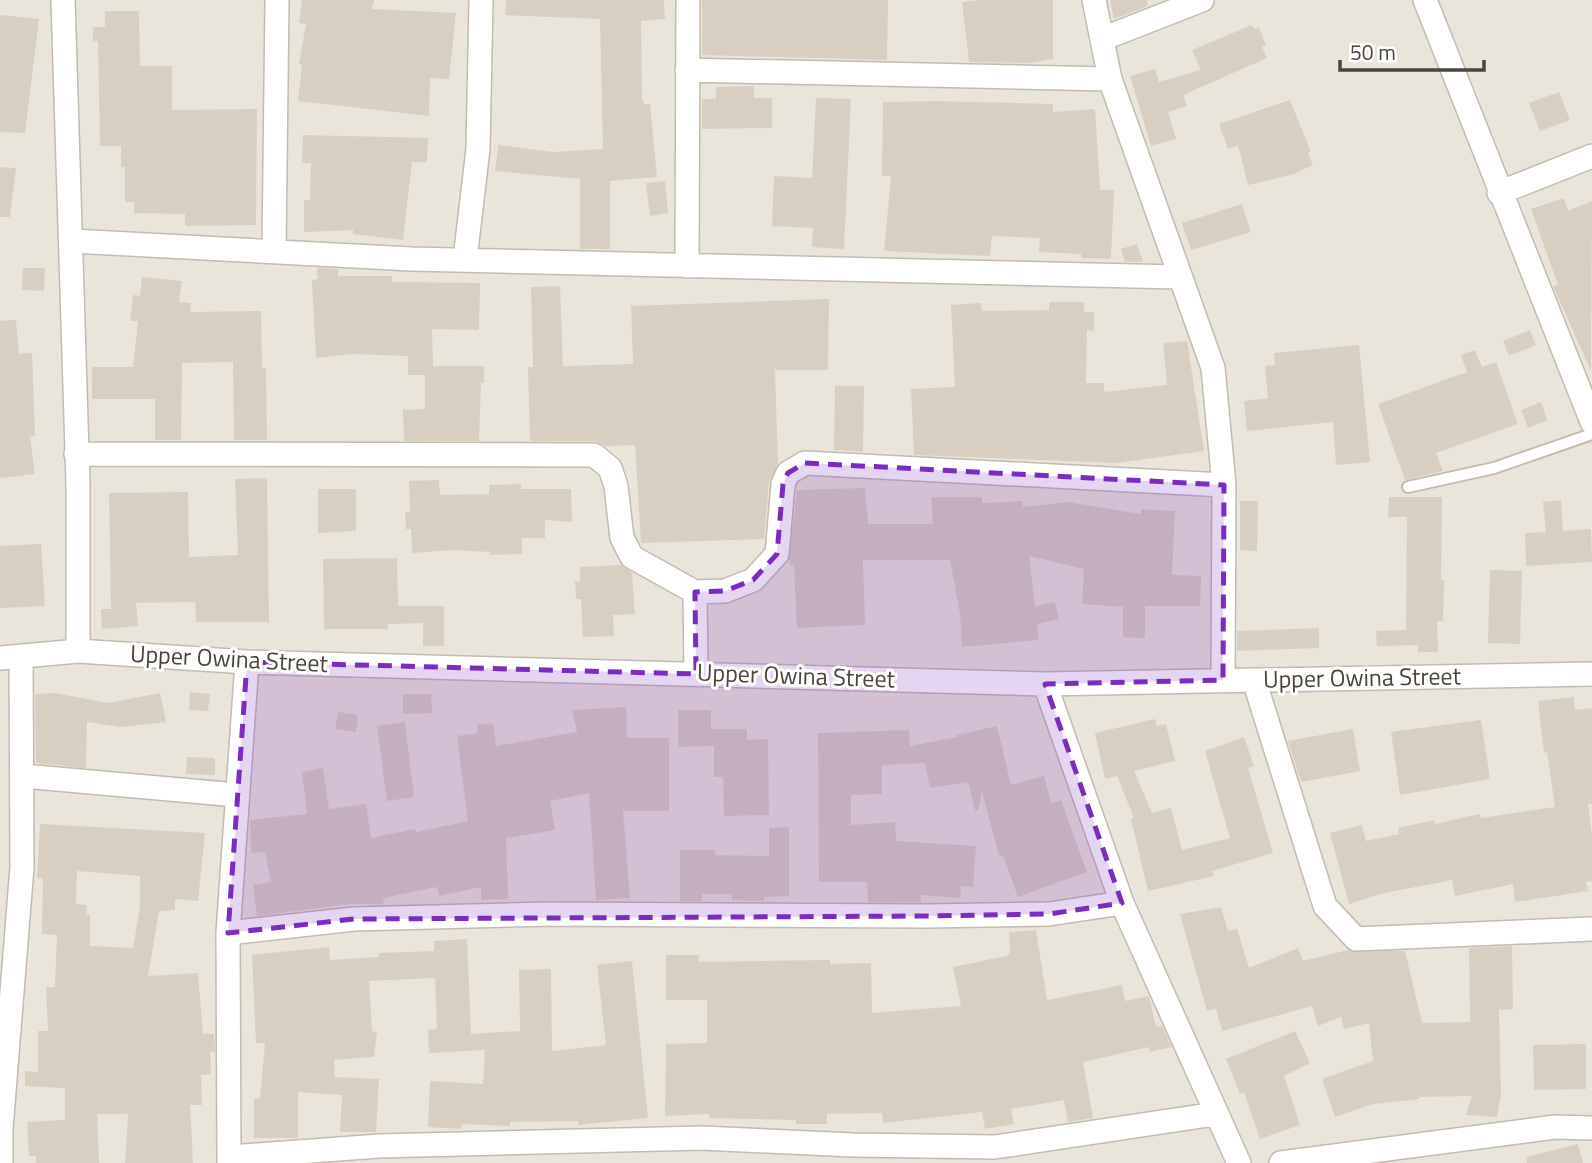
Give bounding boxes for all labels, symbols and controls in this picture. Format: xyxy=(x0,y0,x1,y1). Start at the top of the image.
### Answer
scale bar xyxy=(1340,28,1484,72)
text: 50 m xyxy=(1350,36,1396,68)
street label: Upper Owina Street xyxy=(129,635,329,681)
street label: Upper Owina Street xyxy=(697,654,896,696)
street label: Upper Owina Street xyxy=(1263,657,1462,697)

